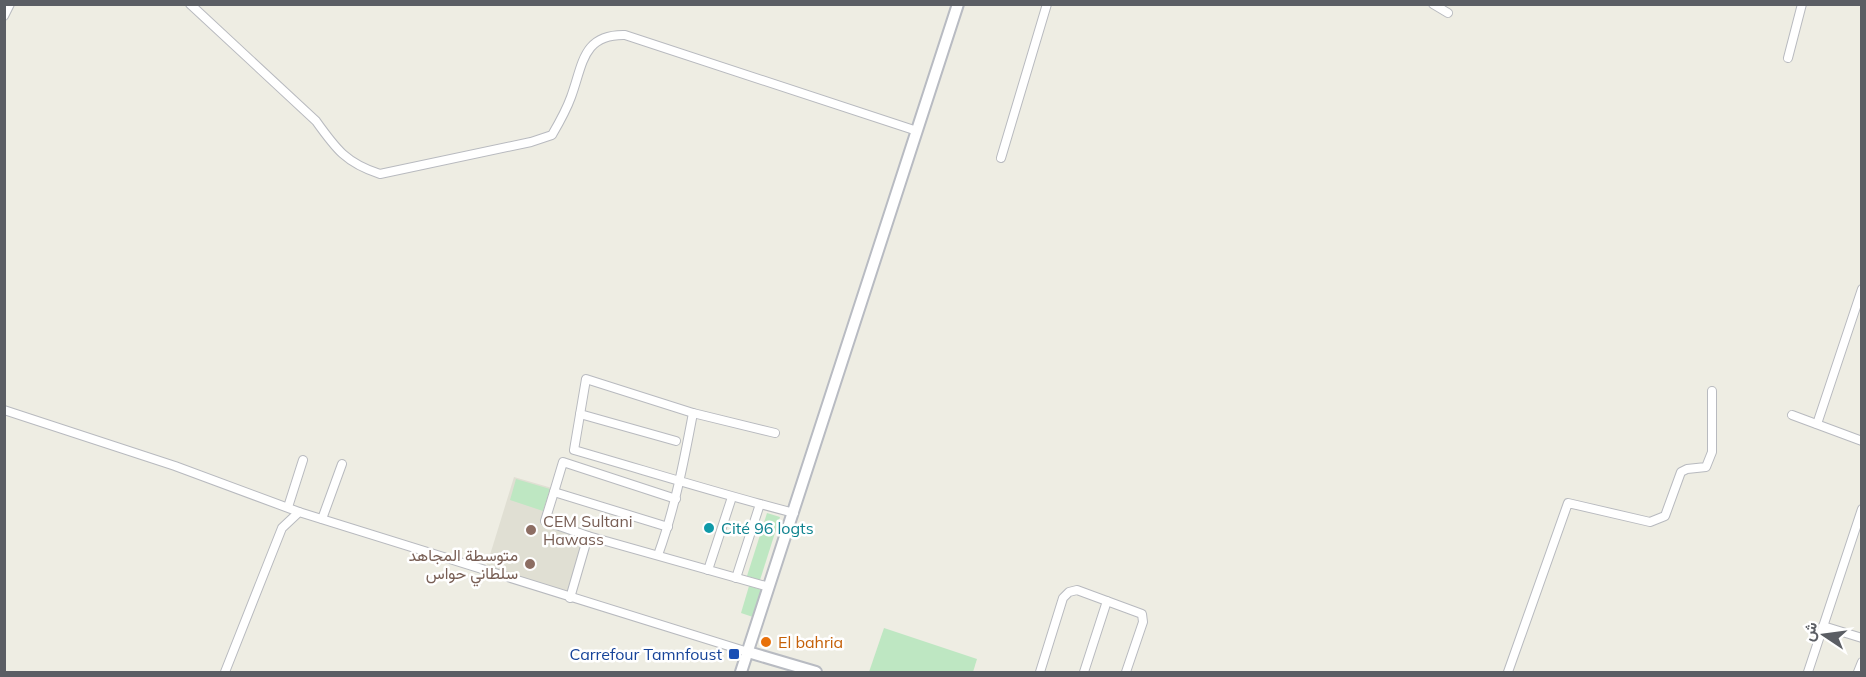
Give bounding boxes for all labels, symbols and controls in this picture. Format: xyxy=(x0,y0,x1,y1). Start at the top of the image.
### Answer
place label: CEM Sultani Hawass xyxy=(543,511,633,549)
place label: Cité 96 logts xyxy=(721,518,814,538)
marker: Cité 96 logts xyxy=(702,521,716,535)
marker: CEM Sultani Hawass xyxy=(524,523,538,537)
place label: متوسطة المجاهد سلطاني حواس xyxy=(409,545,518,587)
marker: متوسطة المجاهد سلطاني حواس xyxy=(523,557,537,571)
north arrow xyxy=(1794,605,1854,665)
text: ش xyxy=(1797,620,1821,643)
place label: El bahria xyxy=(778,632,843,652)
marker: El bahria xyxy=(759,635,773,649)
place label: Carrefour Tamnfoust xyxy=(569,644,722,664)
marker: Carrefour Tamnfoust xyxy=(727,647,741,661)

